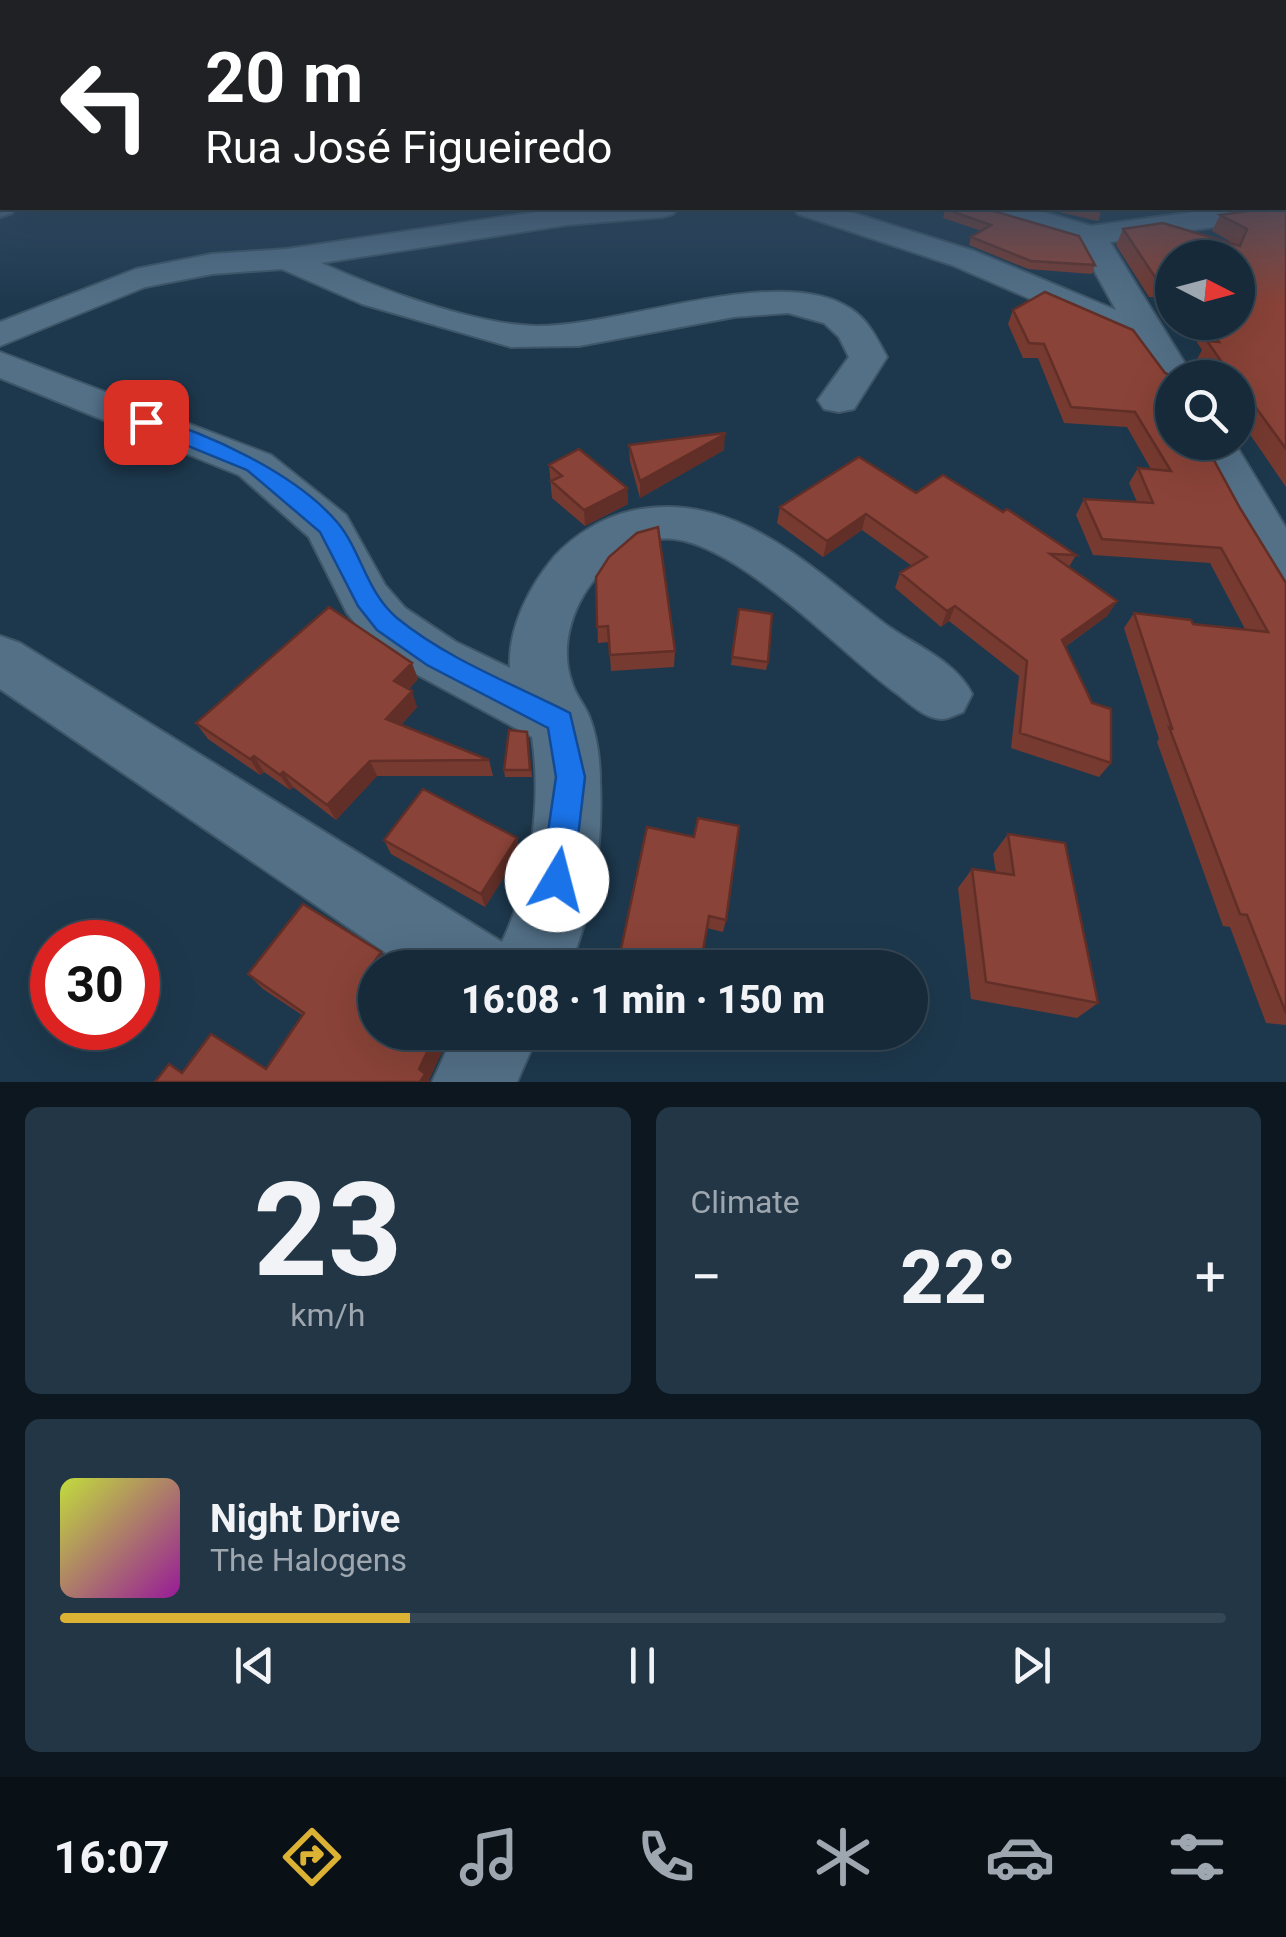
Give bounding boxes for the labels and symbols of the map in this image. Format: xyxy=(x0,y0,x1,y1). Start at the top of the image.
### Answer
north arrow xyxy=(1155,240,1255,340)
pin xyxy=(104,380,189,465)
position arrow xyxy=(505,828,609,932)
speed limit sign: 30 xyxy=(30,920,160,1050)

